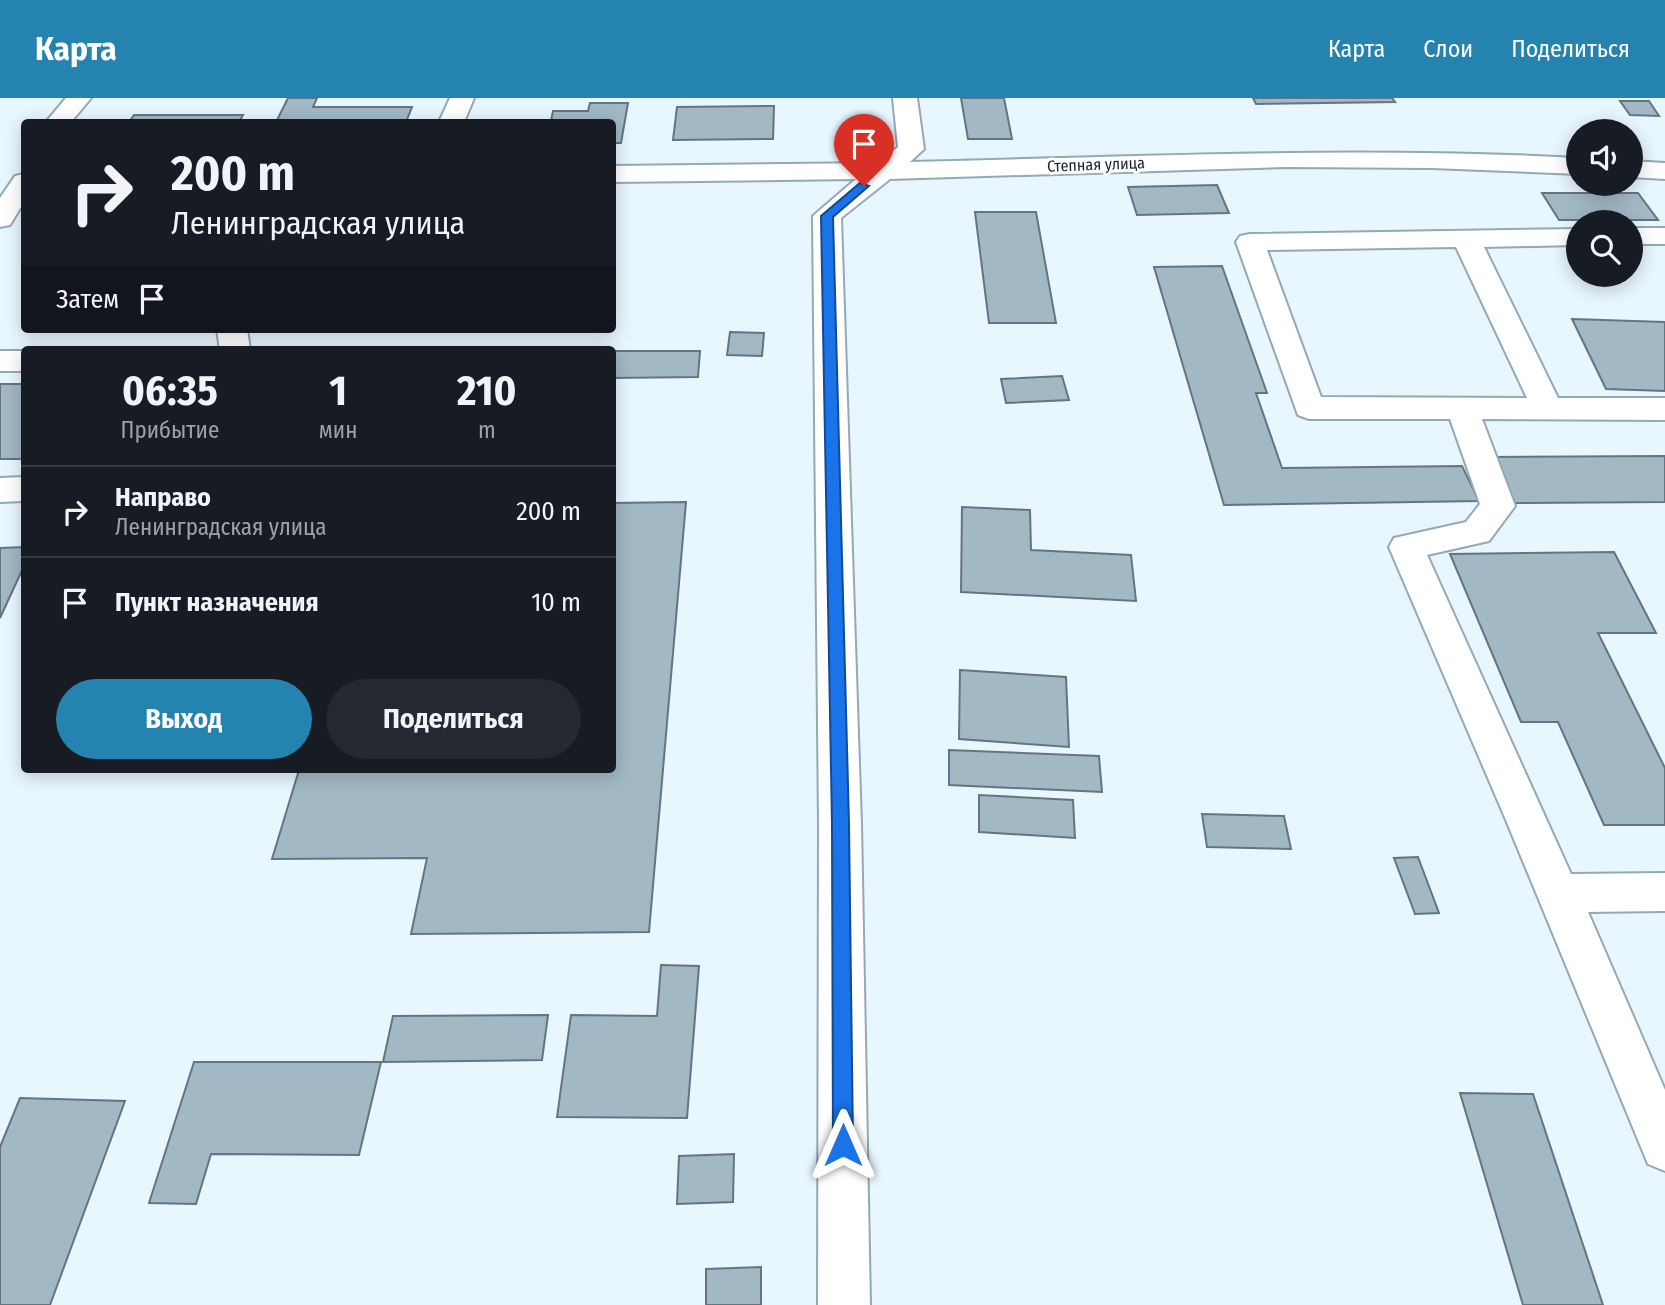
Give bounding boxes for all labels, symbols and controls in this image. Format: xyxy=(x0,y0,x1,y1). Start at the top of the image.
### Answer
text: Карта xyxy=(35,29,117,69)
text: Карта xyxy=(1328,35,1385,63)
text: Слои xyxy=(1423,35,1473,63)
text: Поделиться xyxy=(1511,35,1630,63)
pin xyxy=(834,114,894,186)
map controls xyxy=(1566,119,1643,287)
button: sound xyxy=(1566,119,1643,196)
icon: arrive xyxy=(845,125,883,163)
text: 200 m xyxy=(171,144,295,203)
icon: right xyxy=(56,147,147,238)
street label: Степная улица xyxy=(1047,153,1145,176)
text: Ленинградская улица xyxy=(171,204,465,242)
button: search xyxy=(1566,210,1643,287)
icon: arrive xyxy=(133,280,171,318)
text: Затем xyxy=(56,284,119,315)
text: 06:35 xyxy=(122,366,218,416)
text: 1 xyxy=(329,366,347,416)
text: 210 xyxy=(457,366,516,416)
text: Прибытие xyxy=(121,416,219,444)
text: мин xyxy=(319,416,357,444)
text: m xyxy=(478,416,496,444)
text: Направо xyxy=(115,482,211,513)
icon: right xyxy=(56,493,94,531)
text: 200 m xyxy=(516,496,581,527)
text: Ленинградская улица xyxy=(115,513,327,541)
icon: arrive xyxy=(56,584,94,622)
text: Пункт назначения xyxy=(115,587,319,618)
text: 10 m xyxy=(531,587,581,618)
button: Выход xyxy=(56,679,312,759)
button: Поделиться xyxy=(326,679,581,759)
position arrow xyxy=(806,1108,880,1182)

